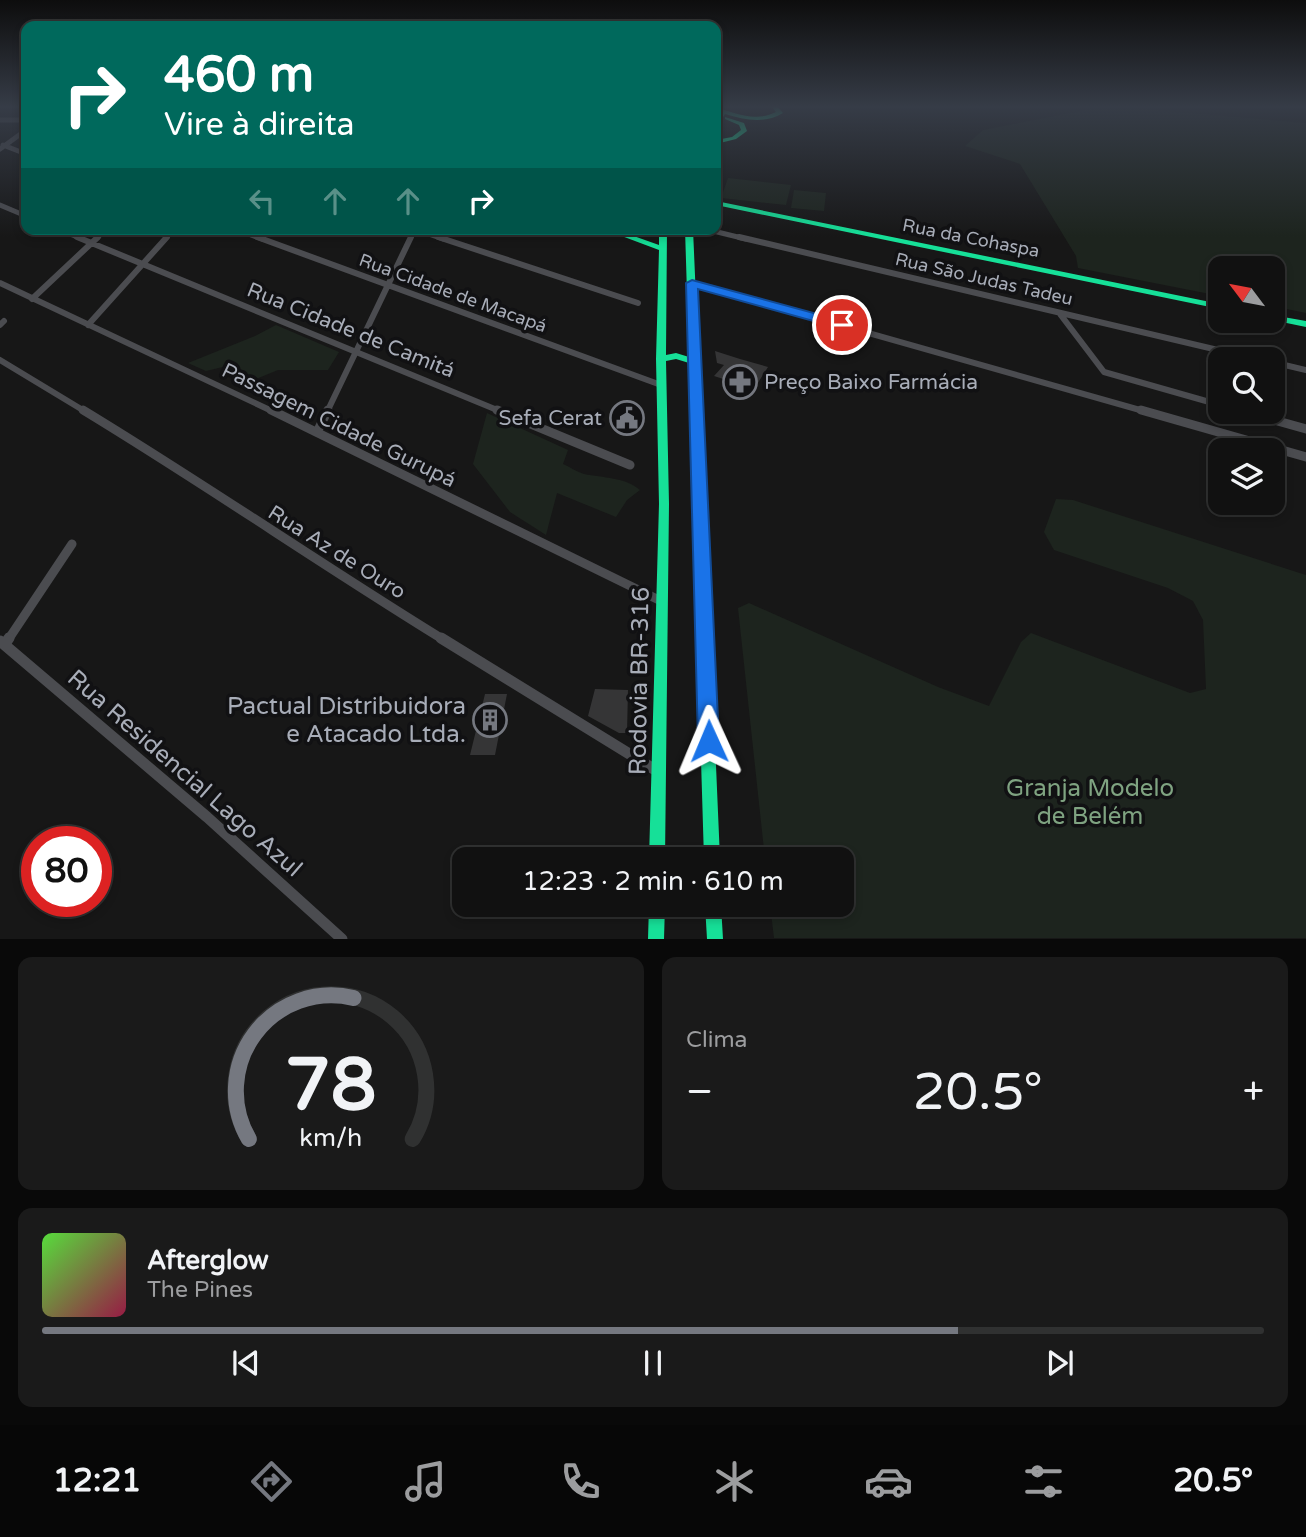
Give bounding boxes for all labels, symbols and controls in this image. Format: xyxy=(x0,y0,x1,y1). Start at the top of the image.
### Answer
text: 460 m xyxy=(164,46,314,105)
icon: right xyxy=(49,49,140,140)
text: Vire à direita xyxy=(164,106,355,144)
icon: left xyxy=(243,182,281,220)
icon: ahead xyxy=(316,182,354,220)
icon: ahead xyxy=(389,182,427,220)
icon: right xyxy=(462,182,500,220)
street label: Rua da Cohaspa xyxy=(901,214,1041,262)
street label: Rua São Judas Tadeu xyxy=(893,248,1075,310)
street label: Rua Cidade de Macapá xyxy=(356,249,550,337)
north arrow xyxy=(1208,256,1284,332)
map controls xyxy=(1208,256,1285,515)
street label: Rua Cidade de Camitá xyxy=(243,277,458,384)
pin xyxy=(812,295,872,355)
icon: arrive xyxy=(823,306,861,344)
button: search xyxy=(1208,347,1285,424)
street label: Passagem Cidade Gurupá xyxy=(218,358,460,493)
pharmacy icon: Preço Baixo Farmácia xyxy=(721,363,759,401)
place label: Preço Baixo Farmácia xyxy=(764,370,978,395)
public building icon: Sefa Cerat xyxy=(608,399,646,437)
place label: Sefa Cerat xyxy=(498,406,602,431)
button: layers xyxy=(1208,438,1285,515)
street label: Rua Az de Ouro xyxy=(263,500,410,605)
street label: Rodovia BR-316 xyxy=(623,587,656,775)
street label: Rua Residencial Lago Azul xyxy=(62,664,308,883)
place label: Pactual Distribuidora e Atacado Ltda. xyxy=(227,692,466,749)
building icon: Pactual Distribuidora e Atacado Ltda. xyxy=(471,701,509,739)
position arrow xyxy=(672,704,746,778)
park label: Granja Modelo de Belém xyxy=(1006,774,1174,831)
speed limit sign: 80 xyxy=(21,826,112,917)
text: 12:23 · 2 min · 610 m xyxy=(522,866,784,897)
text: Clima xyxy=(686,1026,747,1054)
text: 78 xyxy=(285,1043,377,1131)
text: 20.5° xyxy=(913,1061,1043,1124)
text: − xyxy=(686,1069,713,1115)
text: + xyxy=(1243,1069,1264,1115)
text: km/h xyxy=(300,1123,362,1153)
text: Afterglow xyxy=(147,1245,269,1276)
text: The Pines xyxy=(147,1276,253,1304)
icon: previous xyxy=(227,1344,265,1382)
icon: pause xyxy=(634,1344,672,1382)
icon: next xyxy=(1041,1344,1079,1382)
icon: directions xyxy=(247,1457,296,1506)
icon: music xyxy=(401,1457,450,1506)
icon: phone xyxy=(556,1457,605,1506)
icon: climate xyxy=(710,1457,759,1506)
icon: car xyxy=(864,1457,913,1506)
icon: filters xyxy=(1019,1457,1068,1506)
text: 12:21 xyxy=(53,1462,141,1500)
text: 20.5° xyxy=(1173,1462,1253,1500)

